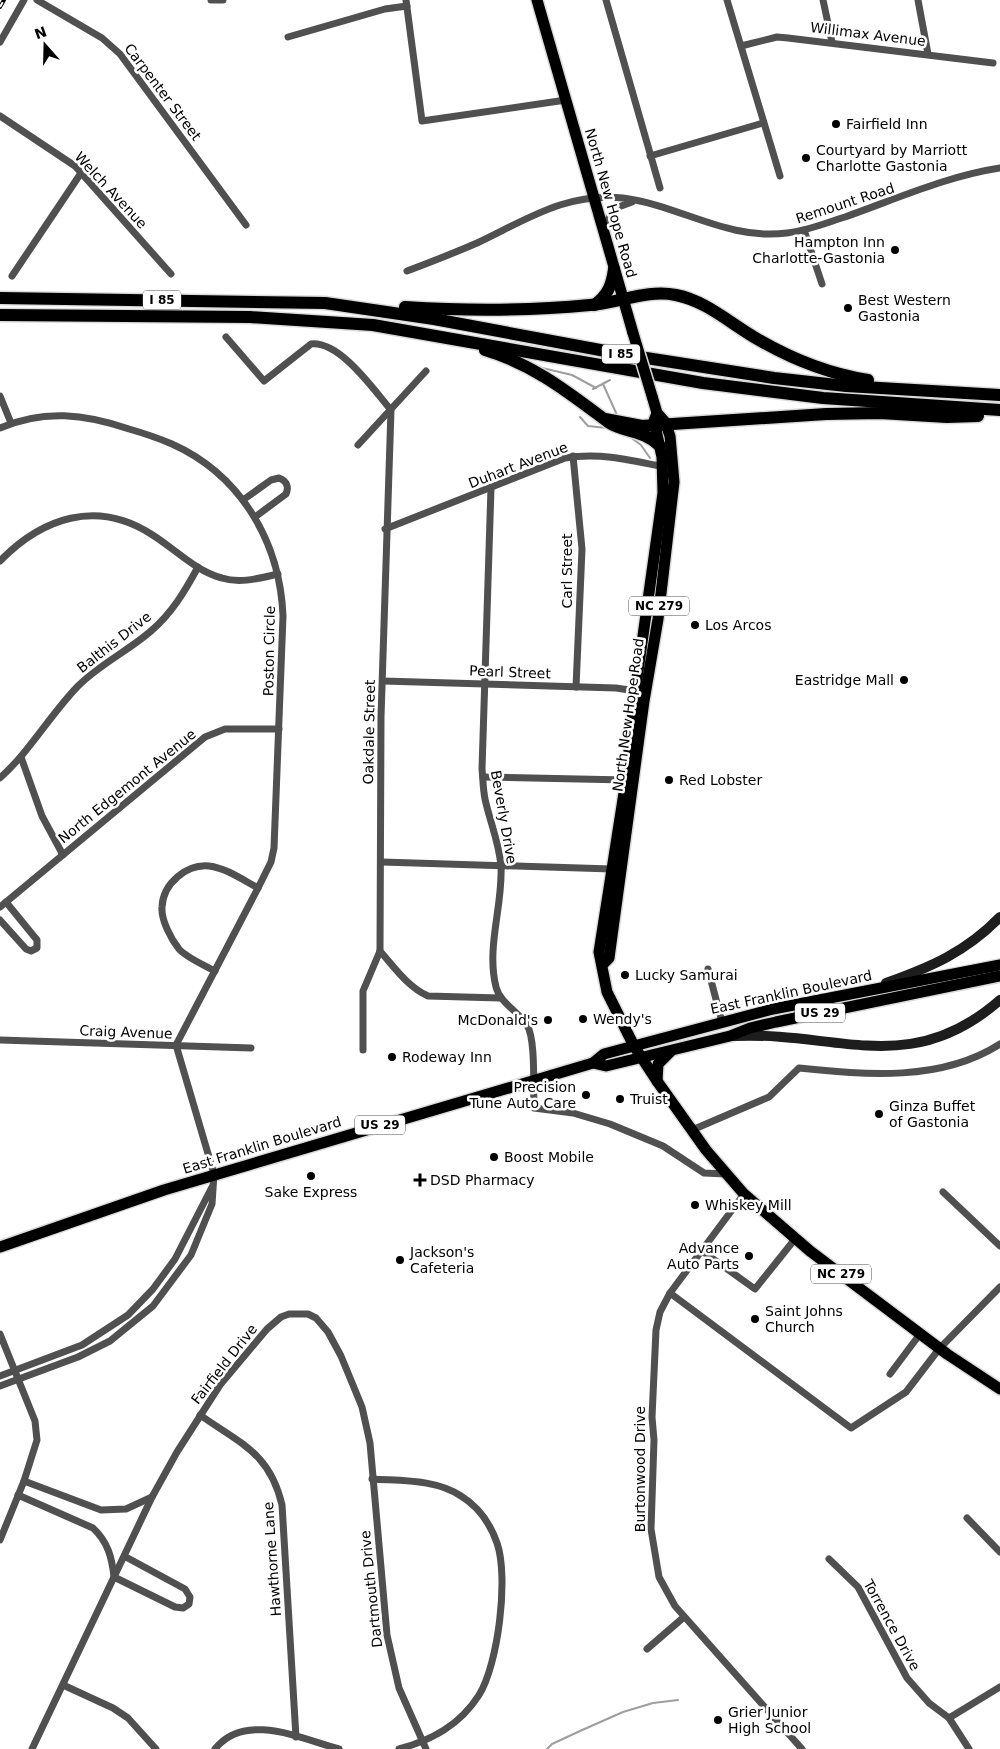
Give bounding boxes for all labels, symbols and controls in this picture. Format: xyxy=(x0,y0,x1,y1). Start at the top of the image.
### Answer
street label: Willimax Avenue xyxy=(809,19,927,49)
north arrow xyxy=(20,20,70,70)
text: N xyxy=(32,23,49,42)
street label: Carpenter Street xyxy=(121,40,205,144)
place label: Fairfield Inn xyxy=(846,116,928,132)
marker: Fairfield Inn xyxy=(830,118,842,130)
street label: North New Hope Road xyxy=(582,126,640,280)
place label: Courtyard by Marriott Charlotte Gastonia xyxy=(816,142,968,174)
street label: Welch Avenue xyxy=(72,149,150,231)
marker: Courtyard by Marriott Charlotte Gastonia xyxy=(800,152,812,164)
street label: Remount Road xyxy=(794,180,896,226)
place label: Hampton Inn Charlotte-Gastonia xyxy=(752,234,885,266)
marker: Hampton Inn Charlotte-Gastonia xyxy=(889,244,901,256)
road number: I 85 xyxy=(143,290,181,310)
place label: Best Western Gastonia xyxy=(858,292,951,324)
marker: Best Western Gastonia xyxy=(842,302,854,314)
road number: I 85 xyxy=(602,344,640,364)
street label: Duhart Avenue xyxy=(466,439,570,491)
street label: Carl Street xyxy=(559,533,575,609)
road number: NC 279 xyxy=(629,596,689,616)
street label: Poston Circle xyxy=(260,606,278,696)
street label: Balthis Drive xyxy=(74,608,154,676)
place label: Los Arcos xyxy=(705,617,771,633)
marker: Los Arcos xyxy=(689,619,701,631)
street label: North New Hope Road xyxy=(609,637,647,793)
street label: Pearl Street xyxy=(469,663,552,681)
place label: Eastridge Mall xyxy=(795,672,894,688)
marker: Eastridge Mall xyxy=(898,674,910,686)
street label: Oakdale Street xyxy=(360,679,378,784)
street label: North Edgemont Avenue xyxy=(55,726,199,846)
street label: Beverly Drive xyxy=(488,769,520,865)
place label: Red Lobster xyxy=(679,772,762,788)
marker: Red Lobster xyxy=(663,774,675,786)
place label: Lucky Samurai xyxy=(635,967,738,983)
street label: East Franklin Boulevard xyxy=(709,967,873,1017)
marker: Lucky Samurai xyxy=(619,969,631,981)
road number: US 29 xyxy=(795,1004,845,1022)
place label: Wendy's xyxy=(593,1011,652,1027)
place label: McDonald's xyxy=(458,1012,538,1028)
marker: Wendy's xyxy=(577,1013,589,1025)
marker: McDonald's xyxy=(542,1014,554,1026)
street label: Craig Avenue xyxy=(79,1022,173,1042)
place label: Rodeway Inn xyxy=(402,1049,492,1065)
marker: Rodeway Inn xyxy=(386,1051,398,1063)
place label: Precision Tune Auto Care xyxy=(468,1079,576,1111)
marker: Precision Tune Auto Care xyxy=(580,1089,592,1101)
place label: Truist xyxy=(629,1091,668,1107)
marker: Truist xyxy=(614,1093,626,1105)
place label: Ginza Buffet of Gastonia xyxy=(889,1098,976,1130)
marker: Ginza Buffet of Gastonia xyxy=(873,1108,885,1120)
street label: East Franklin Boulevard xyxy=(181,1113,343,1177)
road number: US 29 xyxy=(355,1116,405,1134)
place label: Boost Mobile xyxy=(504,1149,594,1165)
marker: Boost Mobile xyxy=(488,1151,500,1163)
marker: Sake Express xyxy=(305,1170,317,1182)
place label: DSD Pharmacy xyxy=(430,1172,535,1188)
marker: DSD Pharmacy xyxy=(414,1174,426,1186)
place label: Sake Express xyxy=(265,1184,357,1200)
place label: Whiskey Mill xyxy=(705,1197,792,1213)
marker: Whiskey Mill xyxy=(689,1199,701,1211)
place label: Advance Auto Parts xyxy=(667,1240,739,1272)
place label: Jackson's Cafeteria xyxy=(409,1244,474,1276)
marker: Advance Auto Parts xyxy=(743,1250,755,1262)
marker: Jackson's Cafeteria xyxy=(394,1254,406,1266)
road number: NC 279 xyxy=(811,1264,871,1284)
place label: Saint Johns Church xyxy=(765,1303,843,1335)
marker: Saint Johns Church xyxy=(749,1313,761,1325)
street label: Fairfield Drive xyxy=(188,1321,260,1407)
street label: Burtonwood Drive xyxy=(632,1406,648,1532)
street label: Hawthorne Lane xyxy=(260,1501,284,1617)
street label: Dartmouth Drive xyxy=(357,1530,385,1648)
street label: Torrence Drive xyxy=(860,1576,924,1673)
place label: Grier Junior High School xyxy=(728,1704,811,1736)
marker: Grier Junior High School xyxy=(712,1714,724,1726)

